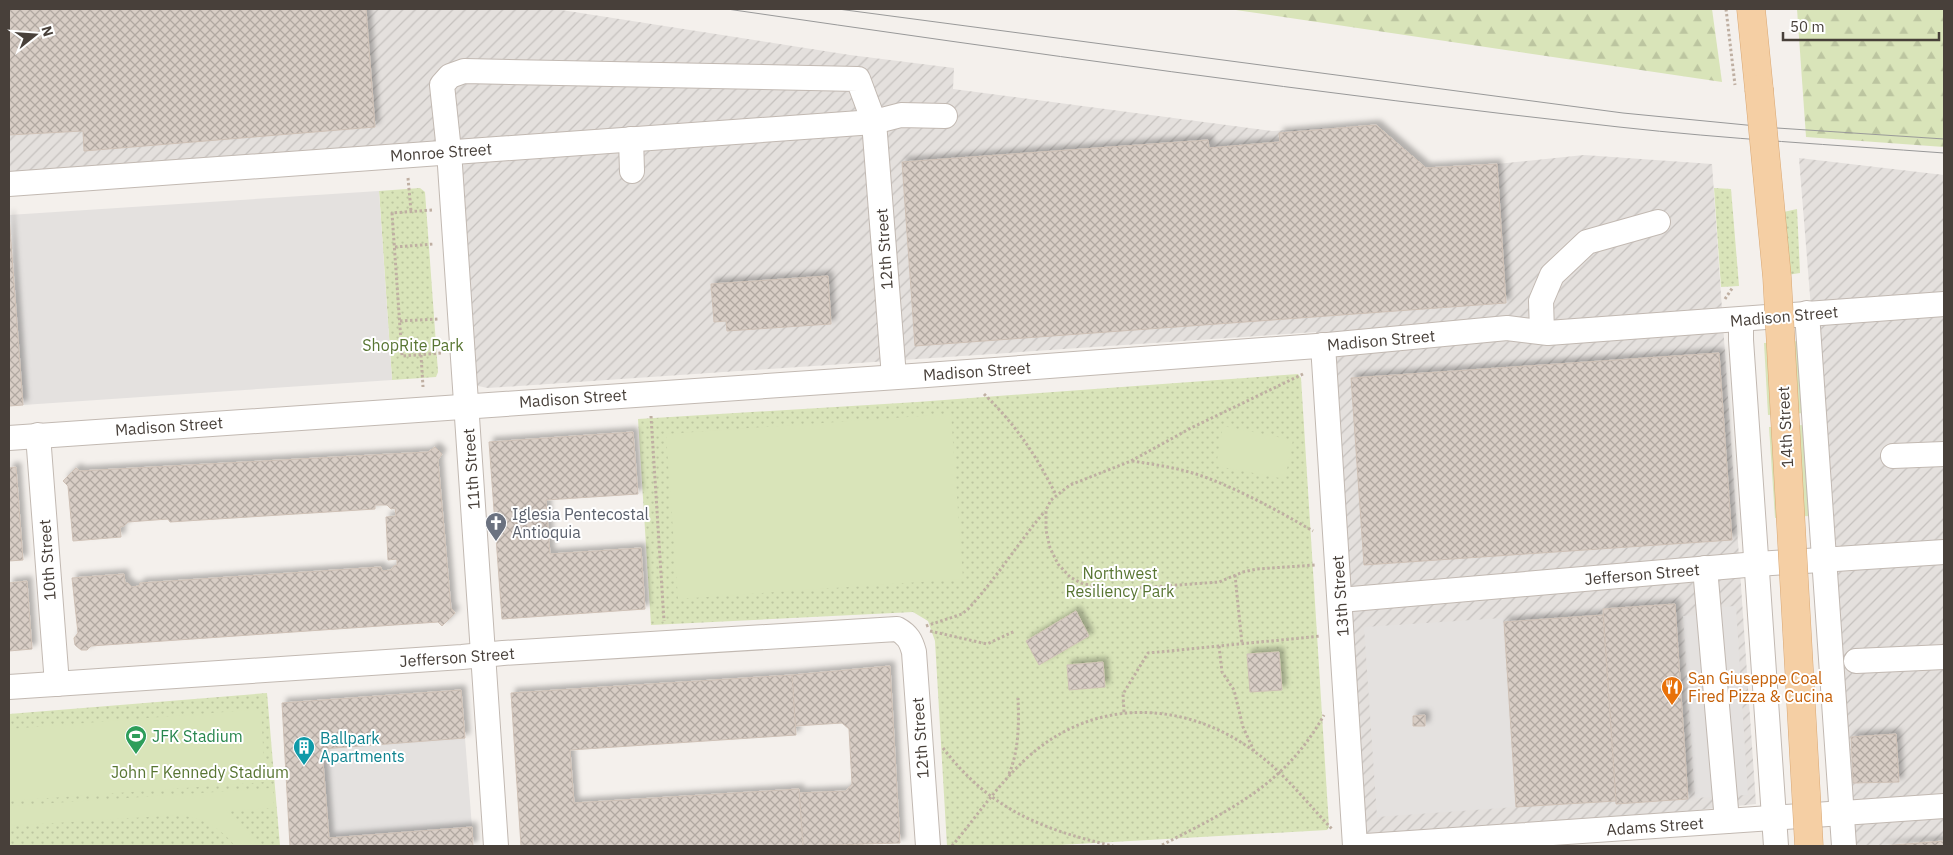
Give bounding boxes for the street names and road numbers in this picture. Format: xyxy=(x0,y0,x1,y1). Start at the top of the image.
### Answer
street label: Monroe Street xyxy=(389,138,493,166)
street label: 12th Street xyxy=(871,208,897,290)
street label: Madison Street xyxy=(1729,301,1839,331)
street label: Madison Street xyxy=(1326,325,1436,355)
street label: Madison Street xyxy=(922,357,1032,385)
street label: Madison Street xyxy=(518,384,628,412)
street label: 14th Street xyxy=(1773,386,1797,468)
street label: Madison Street xyxy=(114,412,224,440)
street label: 11th Street xyxy=(458,428,484,510)
street label: 10th Street xyxy=(34,519,60,601)
street label: 13th Street xyxy=(1327,555,1353,637)
street label: Jefferson Street xyxy=(1584,559,1700,589)
street label: Jefferson Street xyxy=(399,643,515,671)
street label: 12th Street xyxy=(907,697,933,779)
street label: Adams Street xyxy=(1606,813,1704,839)

